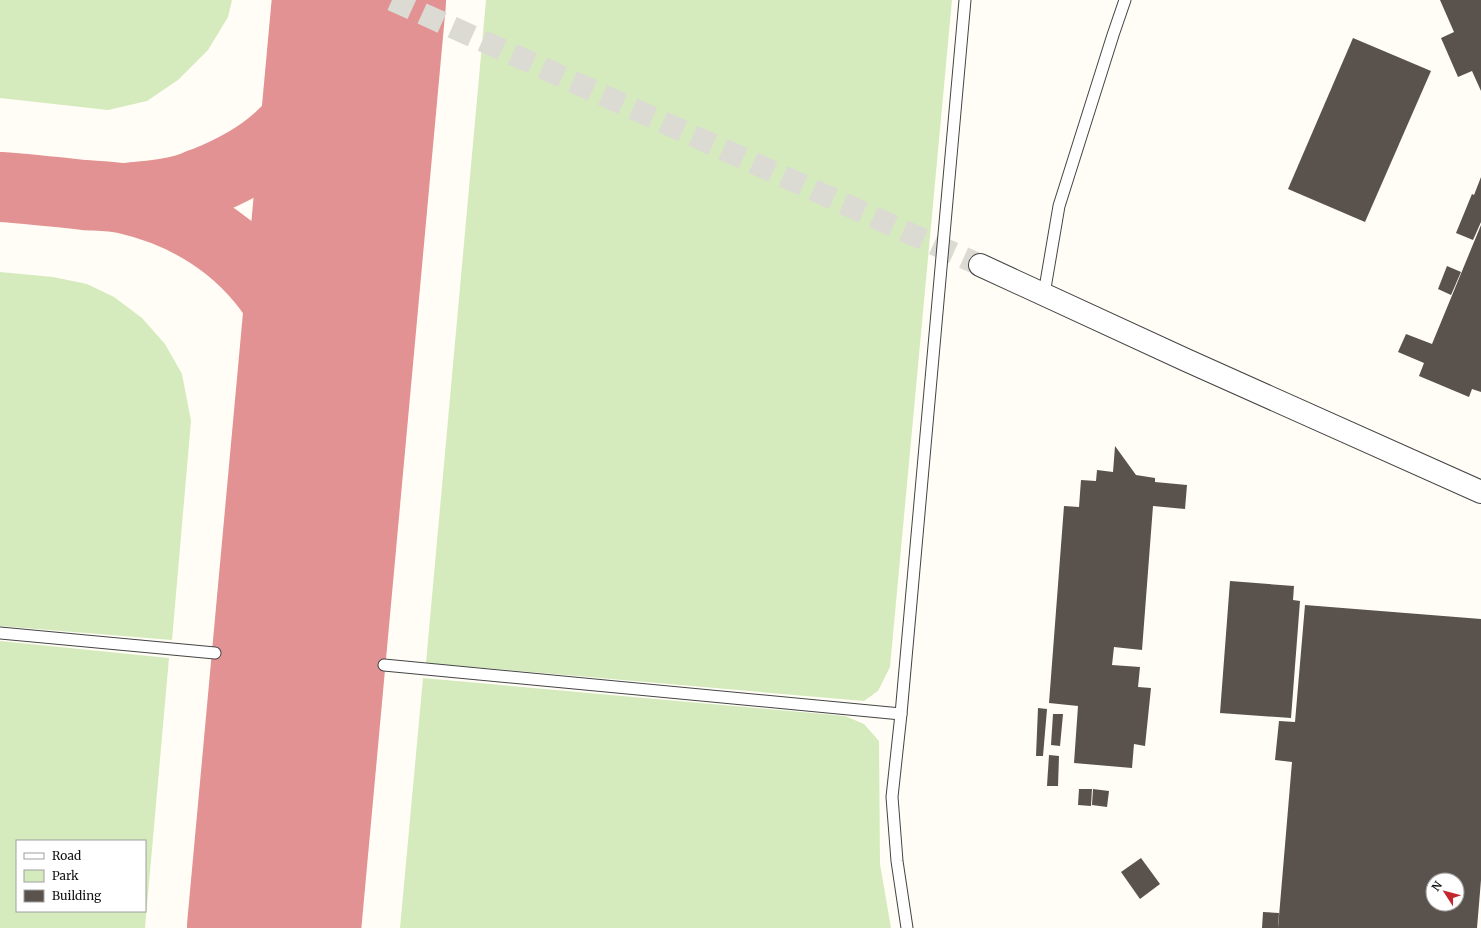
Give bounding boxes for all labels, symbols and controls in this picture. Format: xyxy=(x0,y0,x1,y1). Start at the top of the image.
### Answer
legend xyxy=(16,840,146,912)
text: Road xyxy=(52,848,81,863)
text: Park xyxy=(52,868,79,883)
north arrow xyxy=(1425,872,1465,912)
text: N xyxy=(1429,878,1445,894)
text: Building xyxy=(52,888,102,903)

